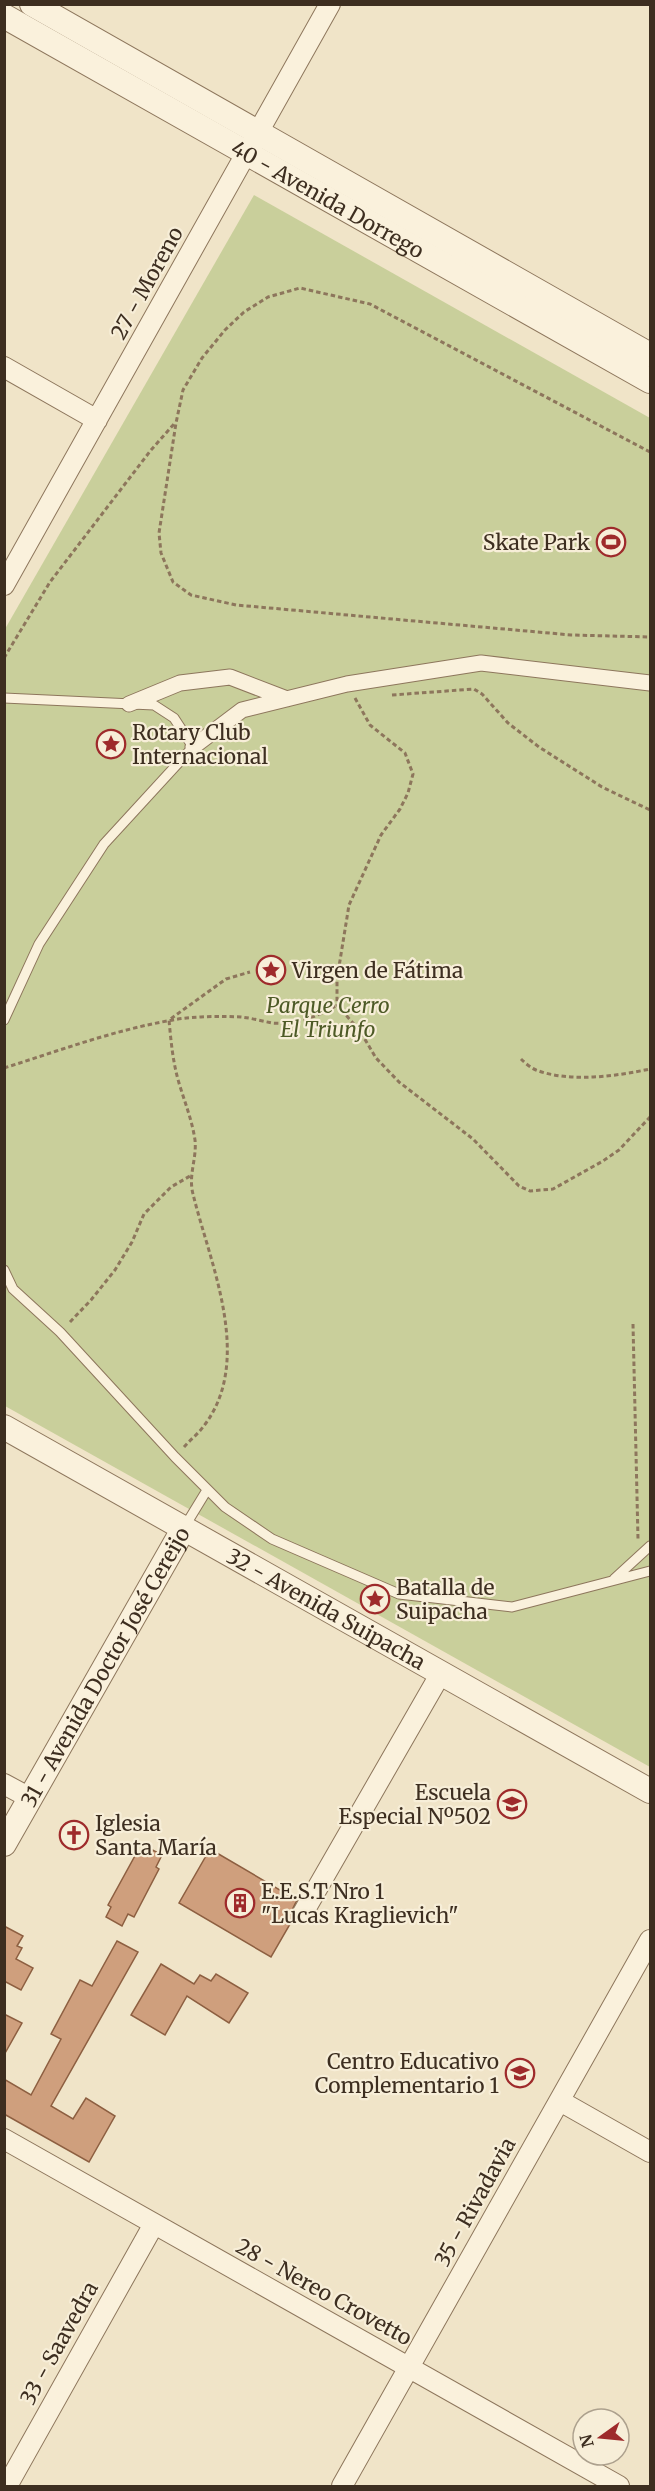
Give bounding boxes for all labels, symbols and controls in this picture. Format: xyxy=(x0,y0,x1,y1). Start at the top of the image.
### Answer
street label: 40 - Avenida Dorrego xyxy=(227,134,429,264)
street label: 27 - Moreno xyxy=(105,222,189,344)
sports icon: Skate Park xyxy=(595,526,627,558)
place label: Skate Park xyxy=(483,529,591,556)
place label: Rotary Club Internacional xyxy=(132,719,268,770)
place icon: Rotary Club Internacional xyxy=(95,728,127,760)
place icon: Virgen de Fátima xyxy=(255,954,287,986)
place label: Virgen de Fátima xyxy=(291,957,463,984)
park label: Parque Cerro El Triunfo xyxy=(266,992,390,1043)
street label: 31 - Avenida Doctor José Cereijo xyxy=(15,1522,195,1812)
street label: 32 - Avenida Suipacha xyxy=(222,1542,430,1675)
place label: Batalla de Suipacha xyxy=(396,1574,495,1625)
place icon: Batalla de Suipacha xyxy=(359,1583,391,1615)
place label: Escuela Especial Nº502 xyxy=(339,1779,491,1830)
school or university icon: Escuela Especial Nº502 xyxy=(496,1788,528,1820)
place label: Iglesia Santa María xyxy=(95,1810,217,1861)
church icon: Iglesia Santa María xyxy=(58,1819,90,1851)
place label: E.E.S.T Nro 1 "Lucas Kraglievich" xyxy=(261,1878,459,1929)
building icon: E.E.S.T Nro 1 "Lucas Kraglievich" xyxy=(224,1887,256,1919)
place label: Centro Educativo Complementario 1 xyxy=(315,2048,499,2099)
school or university icon: Centro Educativo Complementario 1 xyxy=(504,2057,536,2089)
street label: 35 - Rivadavia xyxy=(428,2133,522,2271)
street label: 28 - Nereo Crovetto xyxy=(231,2232,417,2352)
street label: 33 - Saavedra xyxy=(14,2277,104,2409)
north arrow xyxy=(571,2407,631,2467)
text: N xyxy=(575,2432,598,2450)

